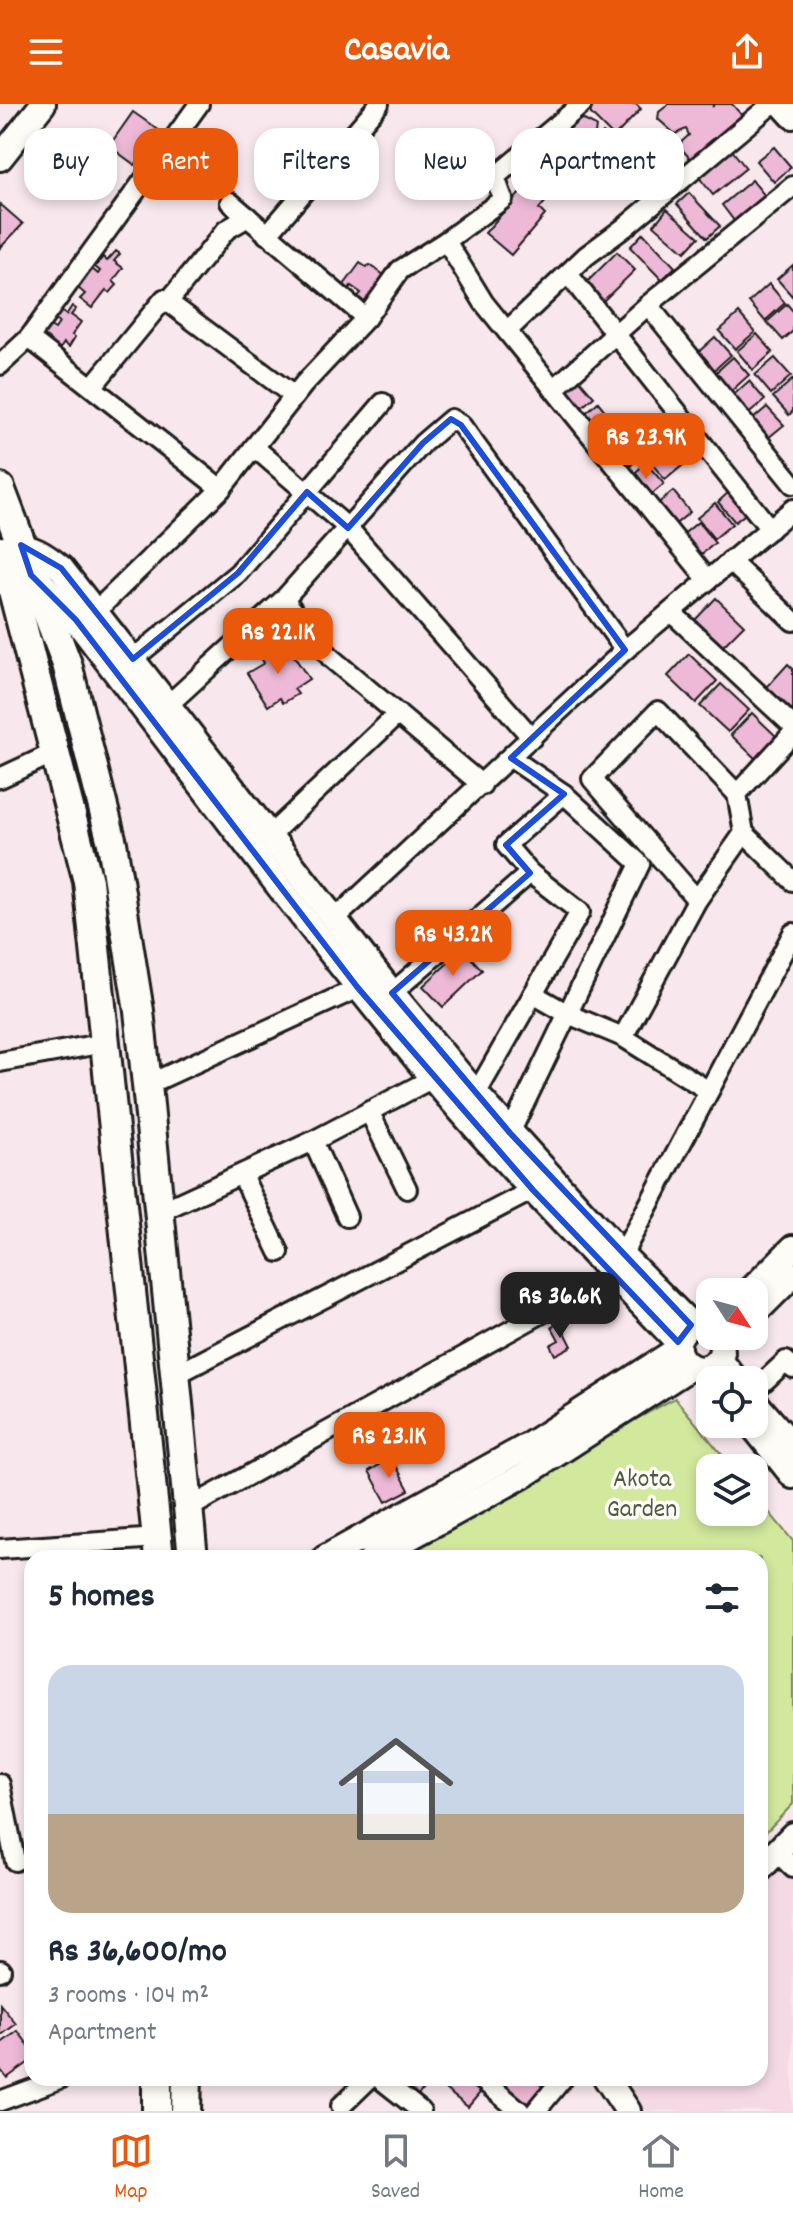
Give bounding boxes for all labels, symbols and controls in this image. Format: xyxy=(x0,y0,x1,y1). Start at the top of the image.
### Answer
text: Casavia xyxy=(344,26,449,78)
icon: menu xyxy=(24,30,68,74)
icon: share xyxy=(725,30,769,74)
chip: Buy xyxy=(24,128,117,200)
chip: Rent xyxy=(133,128,238,200)
chip: Filters xyxy=(254,128,379,200)
chip: New xyxy=(395,128,495,200)
chip: Apartment xyxy=(511,128,684,200)
pin: Rs 23.9K xyxy=(563,413,729,481)
text: Rs 23.9K xyxy=(606,420,686,457)
pin: Rs 22.1K xyxy=(195,608,361,676)
text: Rs 22.1K xyxy=(241,615,315,652)
pin: Rs 43.2K xyxy=(370,910,536,978)
text: Rs 43.2K xyxy=(413,917,493,954)
pin: Rs 36.6K xyxy=(477,1272,643,1340)
north arrow xyxy=(696,1278,768,1350)
map controls xyxy=(696,1278,768,1526)
text: Rs 36.6K xyxy=(519,1279,601,1316)
button: locate xyxy=(696,1366,768,1438)
pin: Rs 23.1K xyxy=(306,1412,472,1480)
text: Rs 23.1K xyxy=(352,1419,426,1456)
button: layers xyxy=(696,1454,768,1526)
park label: Akota Garden xyxy=(607,1462,677,1529)
text: 5 homes xyxy=(48,1574,155,1623)
icon: filters xyxy=(700,1576,744,1620)
icon: home xyxy=(324,1717,468,1861)
text: Rs 36,600/mo xyxy=(48,1929,227,1978)
text: 3 rooms · 104 m² xyxy=(48,1978,209,2015)
text: Apartment xyxy=(48,2015,157,2052)
tab: Map xyxy=(109,2129,153,2208)
tab: Saved xyxy=(371,2129,420,2208)
tab: Home xyxy=(638,2129,684,2208)

